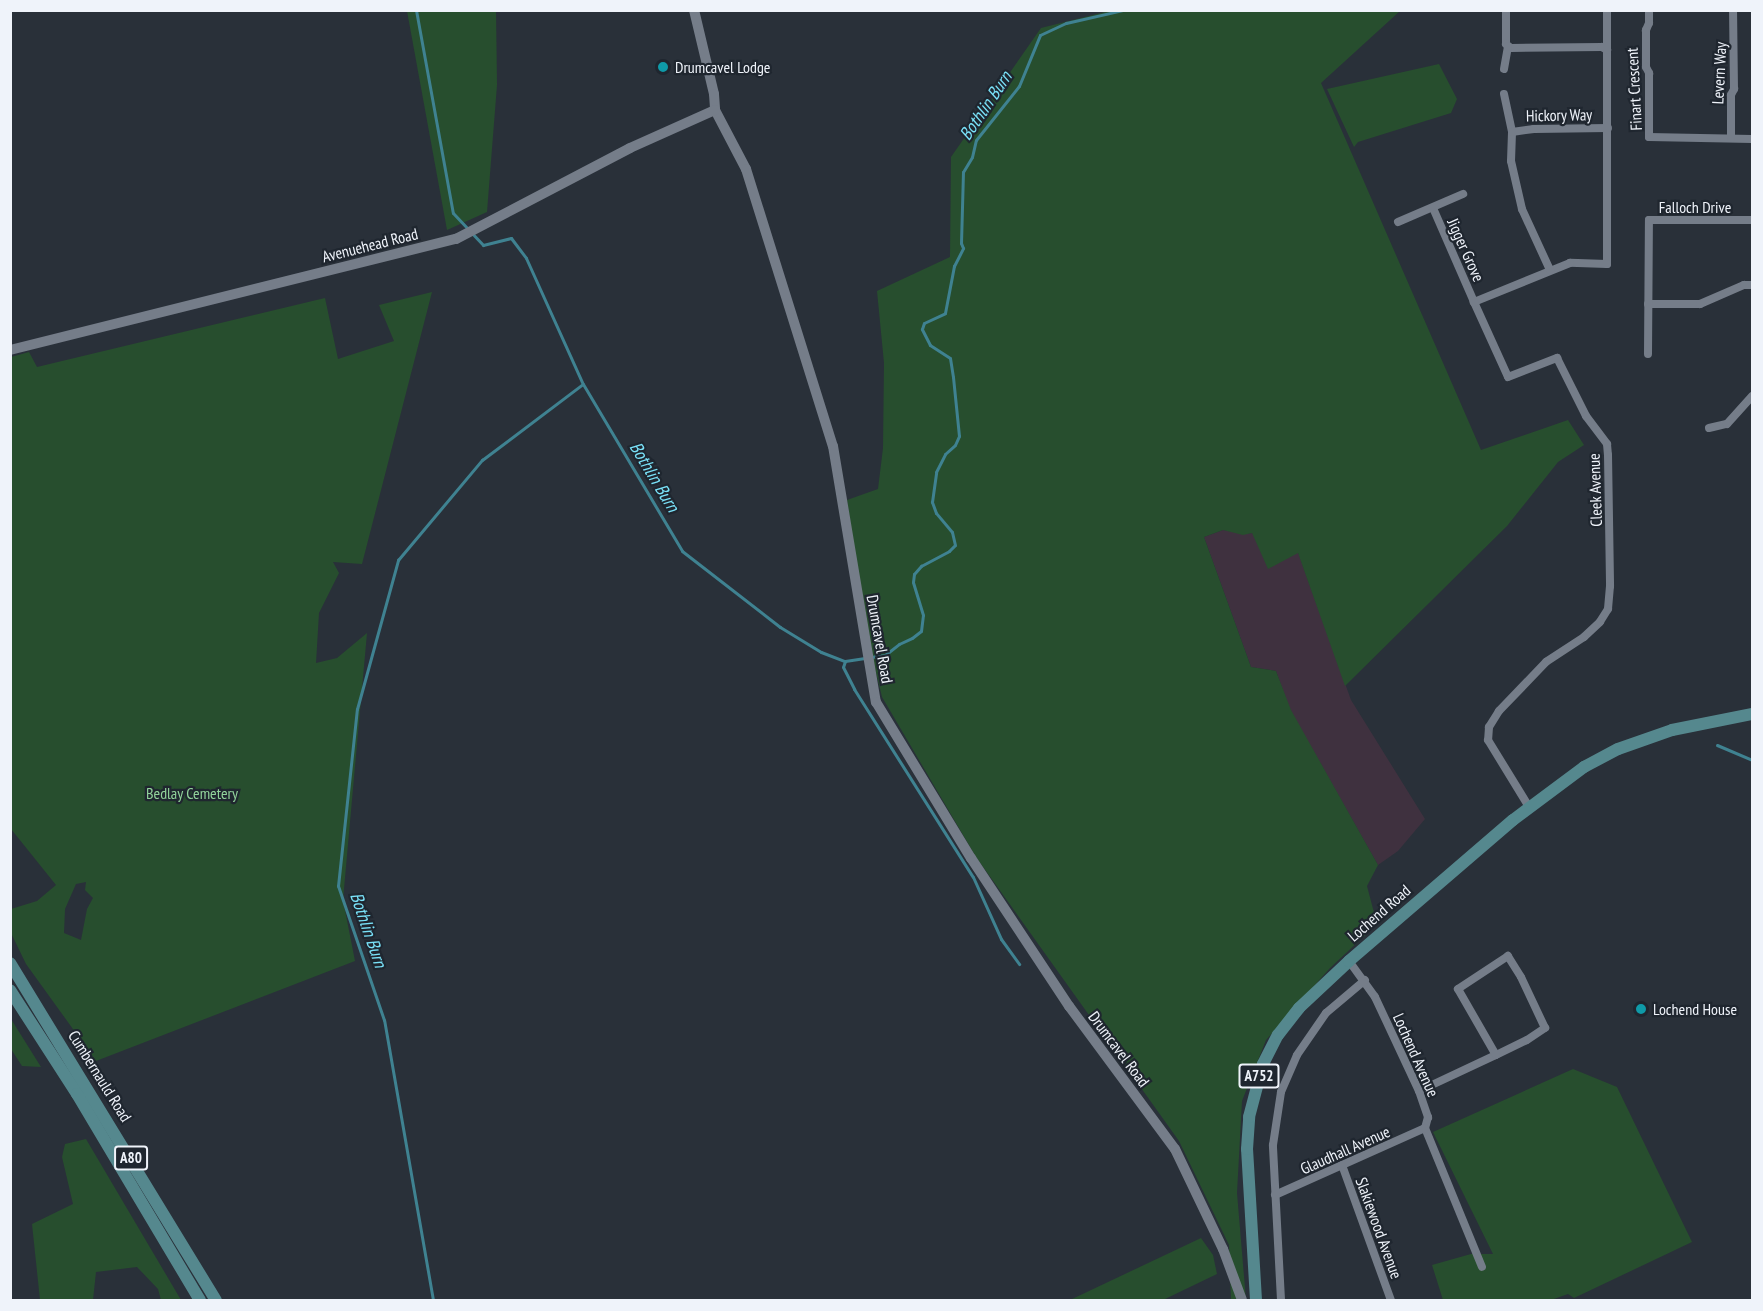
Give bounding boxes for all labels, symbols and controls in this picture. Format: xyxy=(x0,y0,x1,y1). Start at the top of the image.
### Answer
street label: Levern Way xyxy=(1708,41,1730,105)
street label: Finart Crescent xyxy=(1622,47,1646,131)
place label: Drumcavel Lodge xyxy=(675,57,770,77)
marker: Drumcavel Lodge xyxy=(656,60,670,74)
water label: Bothlin Burn xyxy=(955,68,1017,144)
street label: Hickory Way xyxy=(1525,105,1593,125)
street label: Falloch Drive xyxy=(1659,197,1731,217)
street label: Jigger Grove xyxy=(1444,215,1488,285)
street label: Avenuehead Road xyxy=(320,224,420,266)
water label: Bothlin Burn xyxy=(625,438,683,516)
street label: Cleek Avenue xyxy=(1584,453,1606,527)
street label: Drumcavel Road xyxy=(863,593,897,685)
park label: Bedlay Cemetery xyxy=(146,783,238,803)
street label: Lochend Road xyxy=(1344,881,1414,945)
water label: Bothlin Burn xyxy=(345,890,391,970)
place label: Lochend House xyxy=(1653,999,1737,1019)
marker: Lochend House xyxy=(1634,1002,1648,1016)
street label: Drumcavel Road xyxy=(1084,1007,1154,1091)
street label: Lochend Avenue xyxy=(1389,1010,1443,1100)
street label: Cumbernauld Road xyxy=(64,1027,136,1125)
road number: A752 xyxy=(1238,1064,1280,1088)
street label: Glaudhall Avenue xyxy=(1297,1122,1393,1178)
road number: A80 xyxy=(113,1146,149,1170)
street label: Slakiewood Avenue xyxy=(1352,1174,1406,1282)

